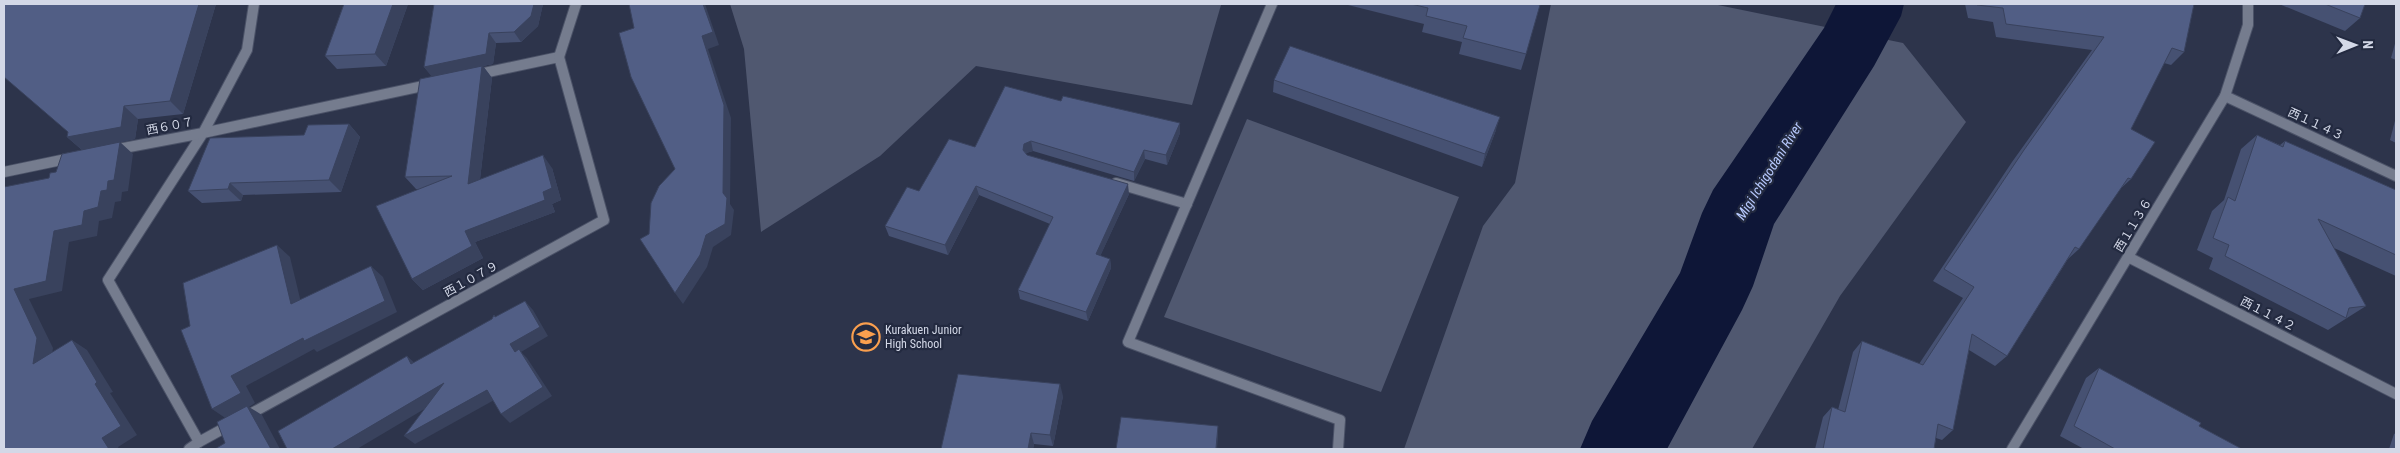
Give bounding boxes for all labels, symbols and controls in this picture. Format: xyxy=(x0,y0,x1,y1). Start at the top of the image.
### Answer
north arrow xyxy=(2330,20,2380,70)
text: N xyxy=(2360,40,2376,49)
street label: 西１１４３ xyxy=(2286,105,2346,143)
street label: 西６０７ xyxy=(145,115,195,137)
water label: Migi Ichigodani River xyxy=(1733,119,1806,223)
street label: 西１１３６ xyxy=(2112,196,2154,254)
street label: 西１０７９ xyxy=(441,258,501,300)
street label: 西１１４２ xyxy=(2238,294,2298,334)
school or university icon: Kurakuen Junior High School xyxy=(851,322,881,352)
place label: Kurakuen Junior High School xyxy=(885,323,962,351)

